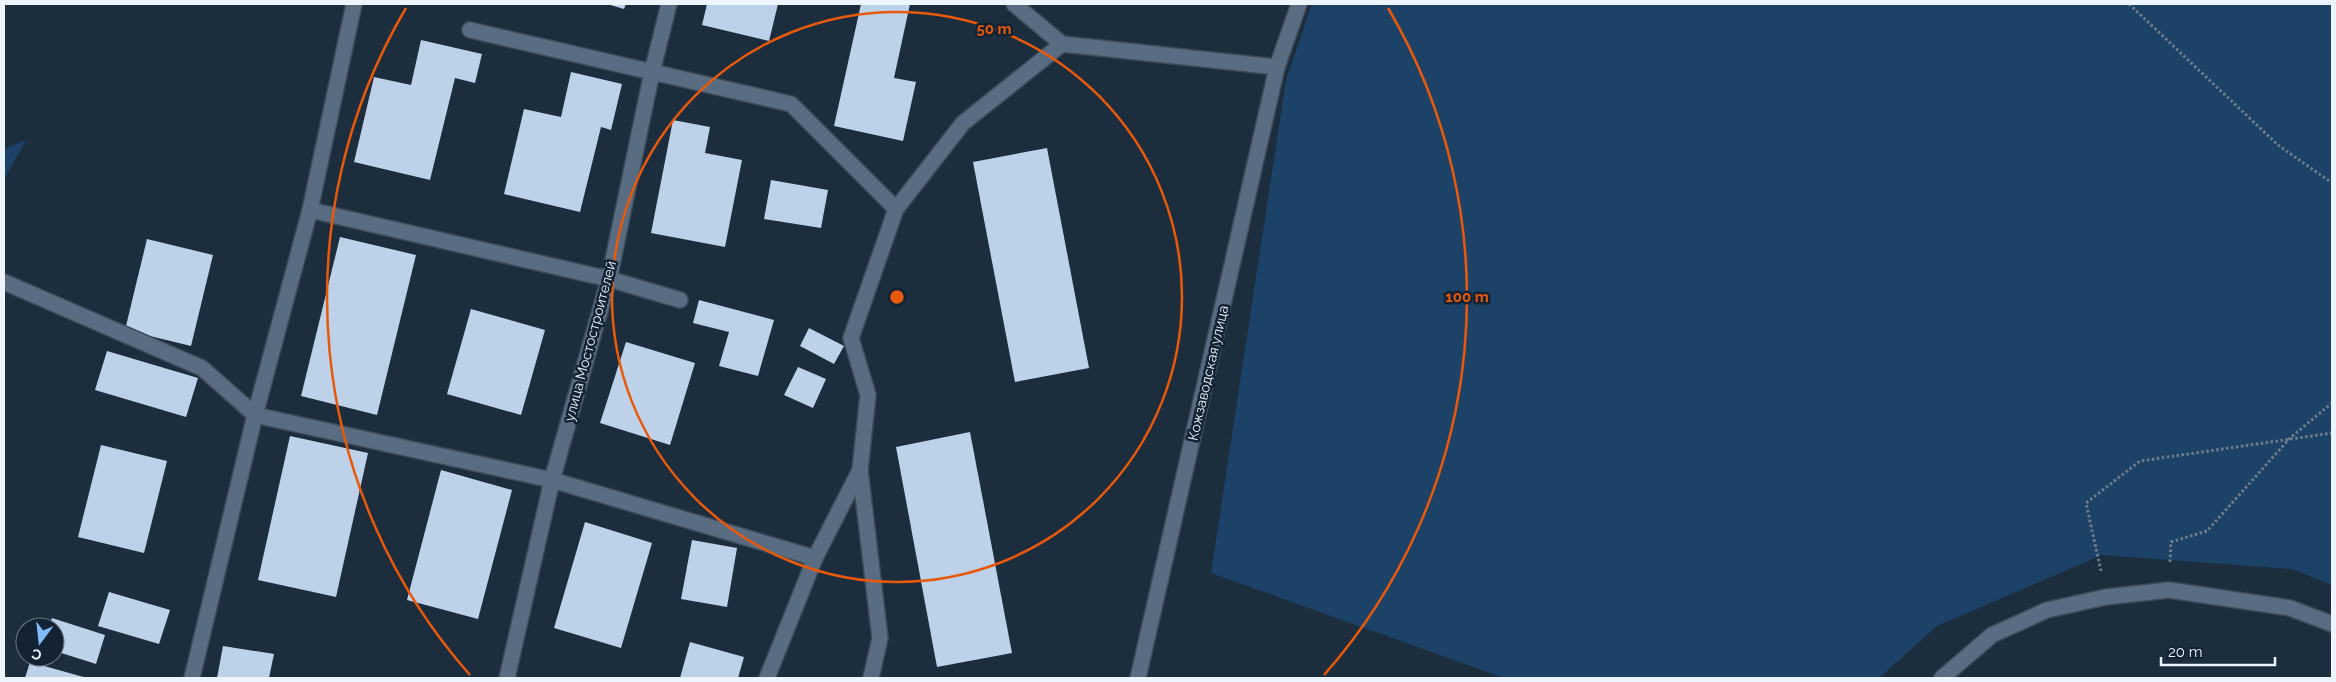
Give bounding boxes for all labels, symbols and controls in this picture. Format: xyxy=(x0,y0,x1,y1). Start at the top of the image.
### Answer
text: 50 m xyxy=(976,20,1012,38)
street label: улица Мостостроителей xyxy=(561,259,619,423)
centre of rings xyxy=(888,288,906,306)
text: 100 m xyxy=(1445,288,1489,306)
street label: Кожзаводская улица xyxy=(1185,304,1231,442)
north arrow xyxy=(15,617,65,667)
scale bar xyxy=(2161,634,2275,666)
text: 20 m xyxy=(2168,643,2203,661)
text: С xyxy=(30,645,43,664)

